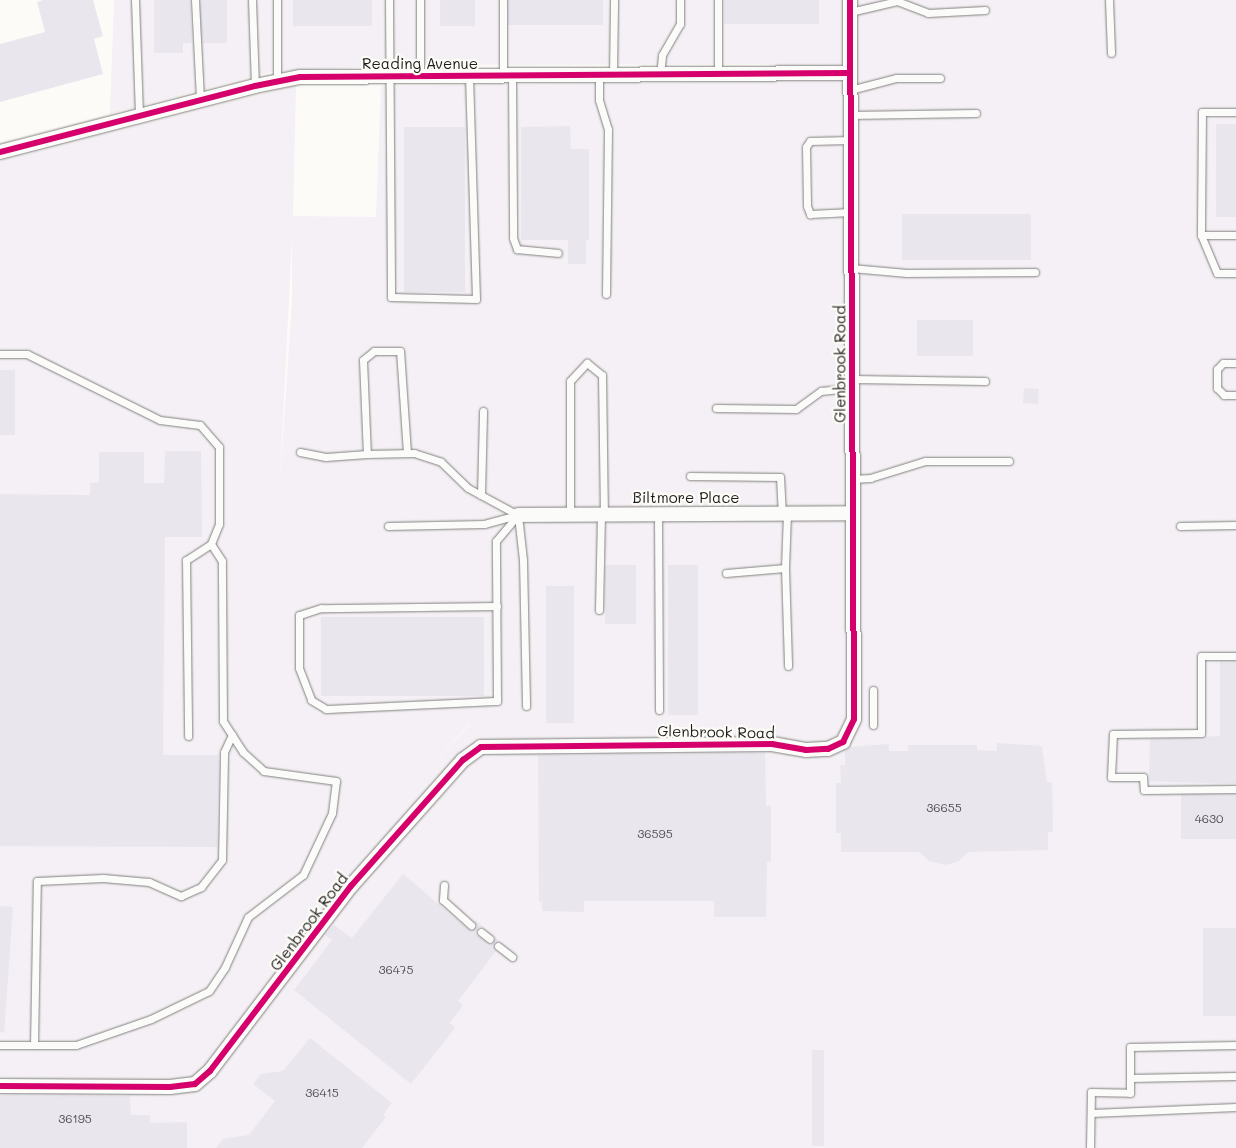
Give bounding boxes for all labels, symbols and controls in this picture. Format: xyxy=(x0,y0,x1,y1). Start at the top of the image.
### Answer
street label: Reading Avenue xyxy=(362,55,478,73)
street label: Glenbrook Road xyxy=(831,305,849,423)
street label: Biltmore Place xyxy=(632,489,740,507)
street label: Glenbrook Road xyxy=(657,722,775,742)
house number: 36655 xyxy=(926,801,962,815)
house number: 4630 xyxy=(1195,812,1223,826)
house number: 36595 xyxy=(637,827,673,841)
street label: Glenbrook Road xyxy=(266,870,352,974)
house number: 36475 xyxy=(379,963,413,977)
house number: 36415 xyxy=(305,1086,339,1100)
house number: 36195 xyxy=(58,1112,92,1126)

